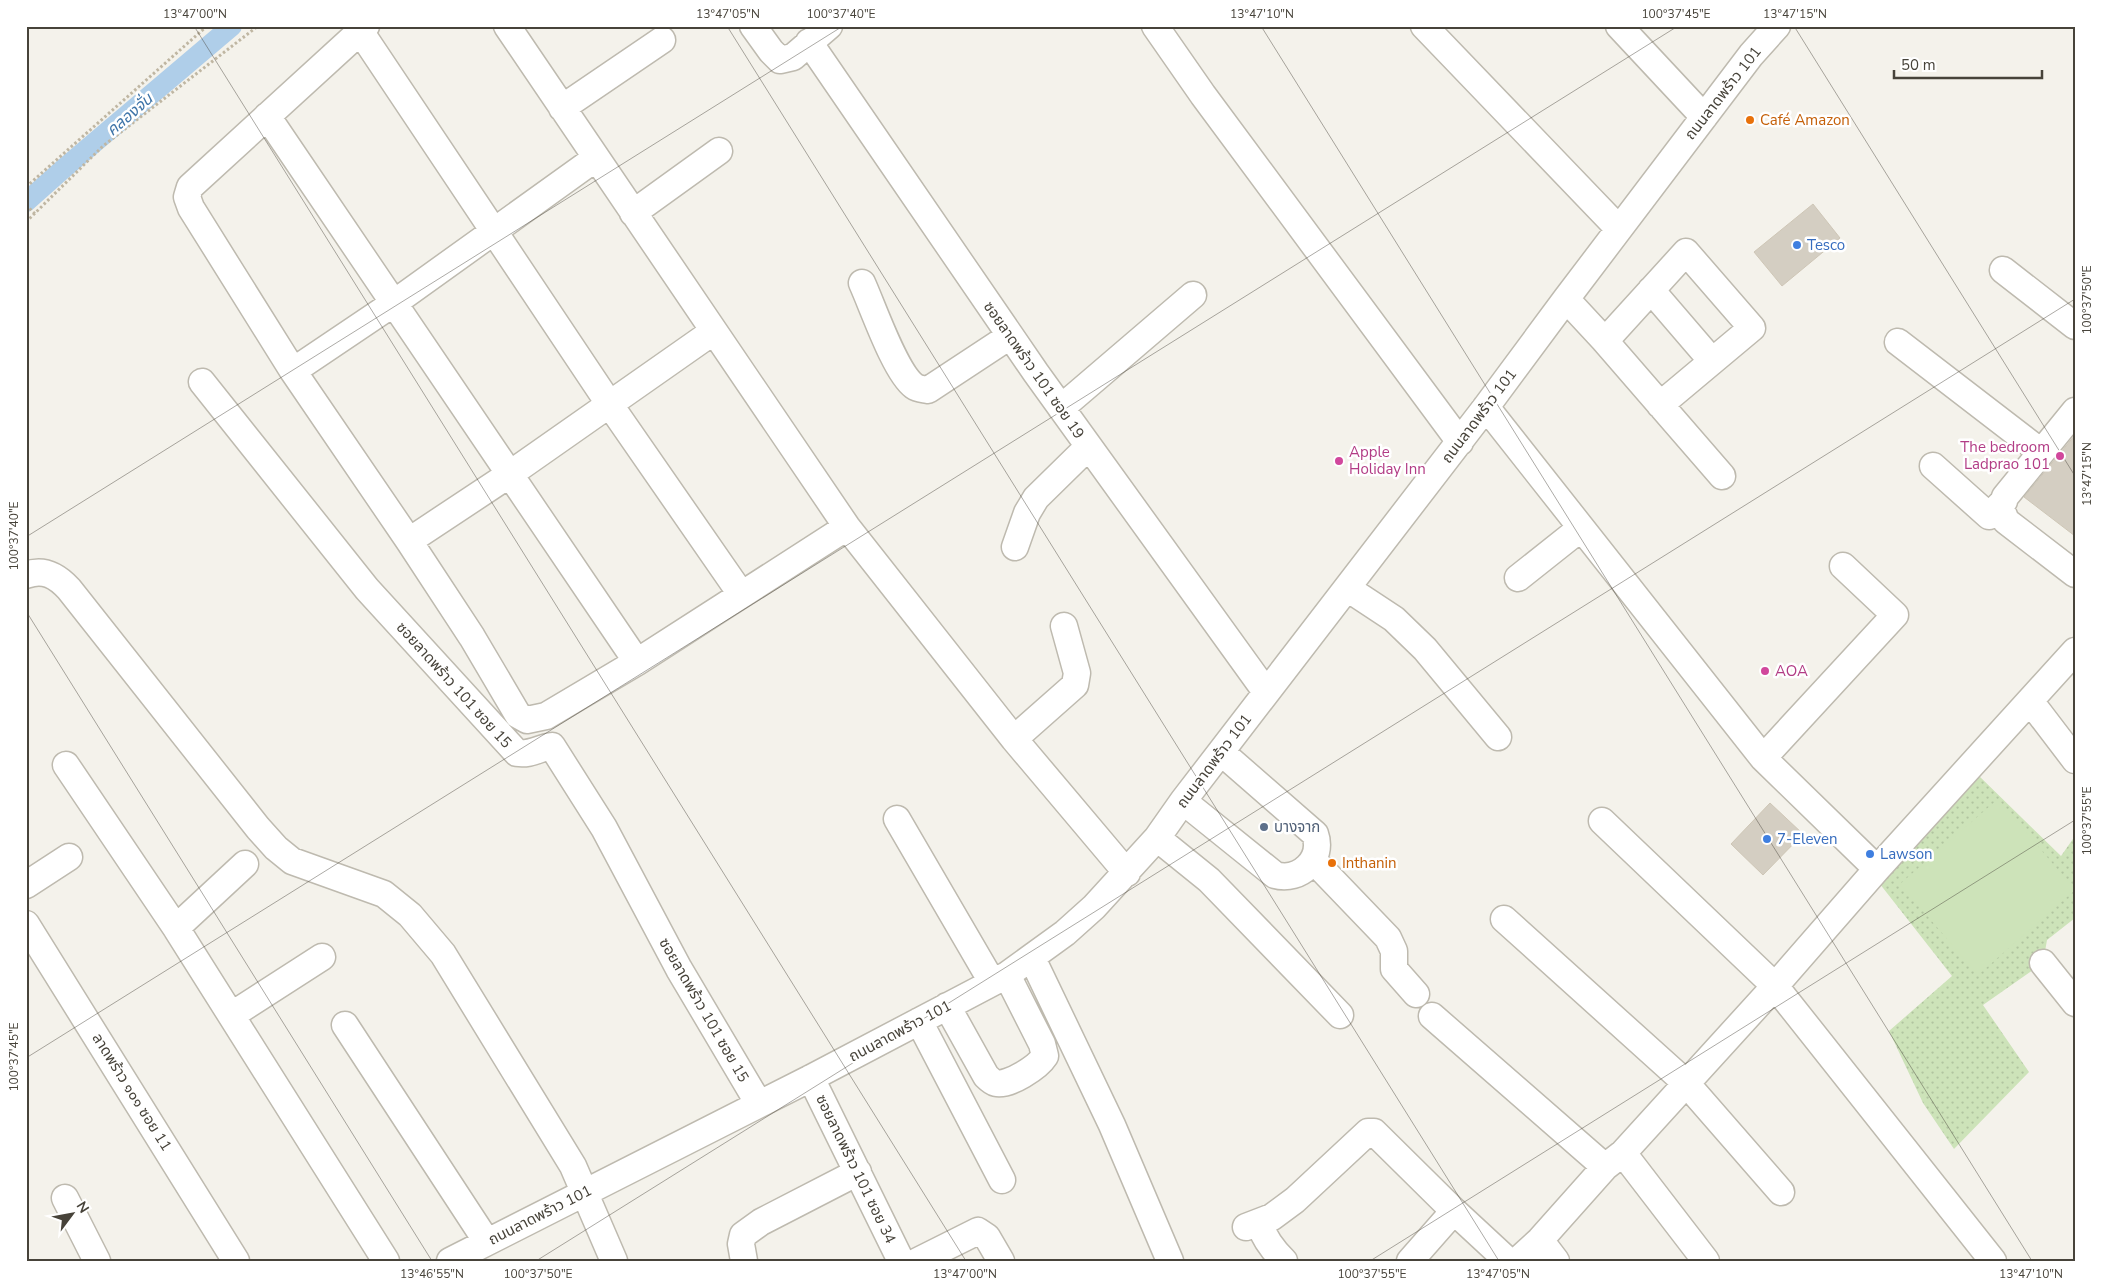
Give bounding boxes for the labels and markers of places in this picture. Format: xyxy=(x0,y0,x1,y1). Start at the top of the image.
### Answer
place label: Café Amazon xyxy=(1760,110,1850,130)
marker: Café Amazon xyxy=(1744,114,1756,126)
place label: Tesco xyxy=(1807,235,1845,255)
marker: Tesco xyxy=(1791,239,1803,251)
place label: The bedroom Ladprao 101 xyxy=(1960,437,2050,474)
place label: Apple Holiday Inn xyxy=(1349,442,1426,479)
marker: The bedroom Ladprao 101 xyxy=(2054,450,2066,462)
marker: Apple Holiday Inn xyxy=(1333,455,1345,467)
place label: AOA xyxy=(1775,661,1808,681)
marker: AOA xyxy=(1759,665,1771,677)
place label: บางจาก xyxy=(1274,817,1320,837)
marker: บางจาก xyxy=(1258,821,1270,833)
place label: 7-Eleven xyxy=(1777,829,1837,849)
marker: 7-Eleven xyxy=(1761,833,1773,845)
place label: Lawson xyxy=(1880,844,1933,864)
marker: Lawson xyxy=(1864,848,1876,860)
place label: Inthanin xyxy=(1342,853,1397,873)
marker: Inthanin xyxy=(1326,857,1338,869)

